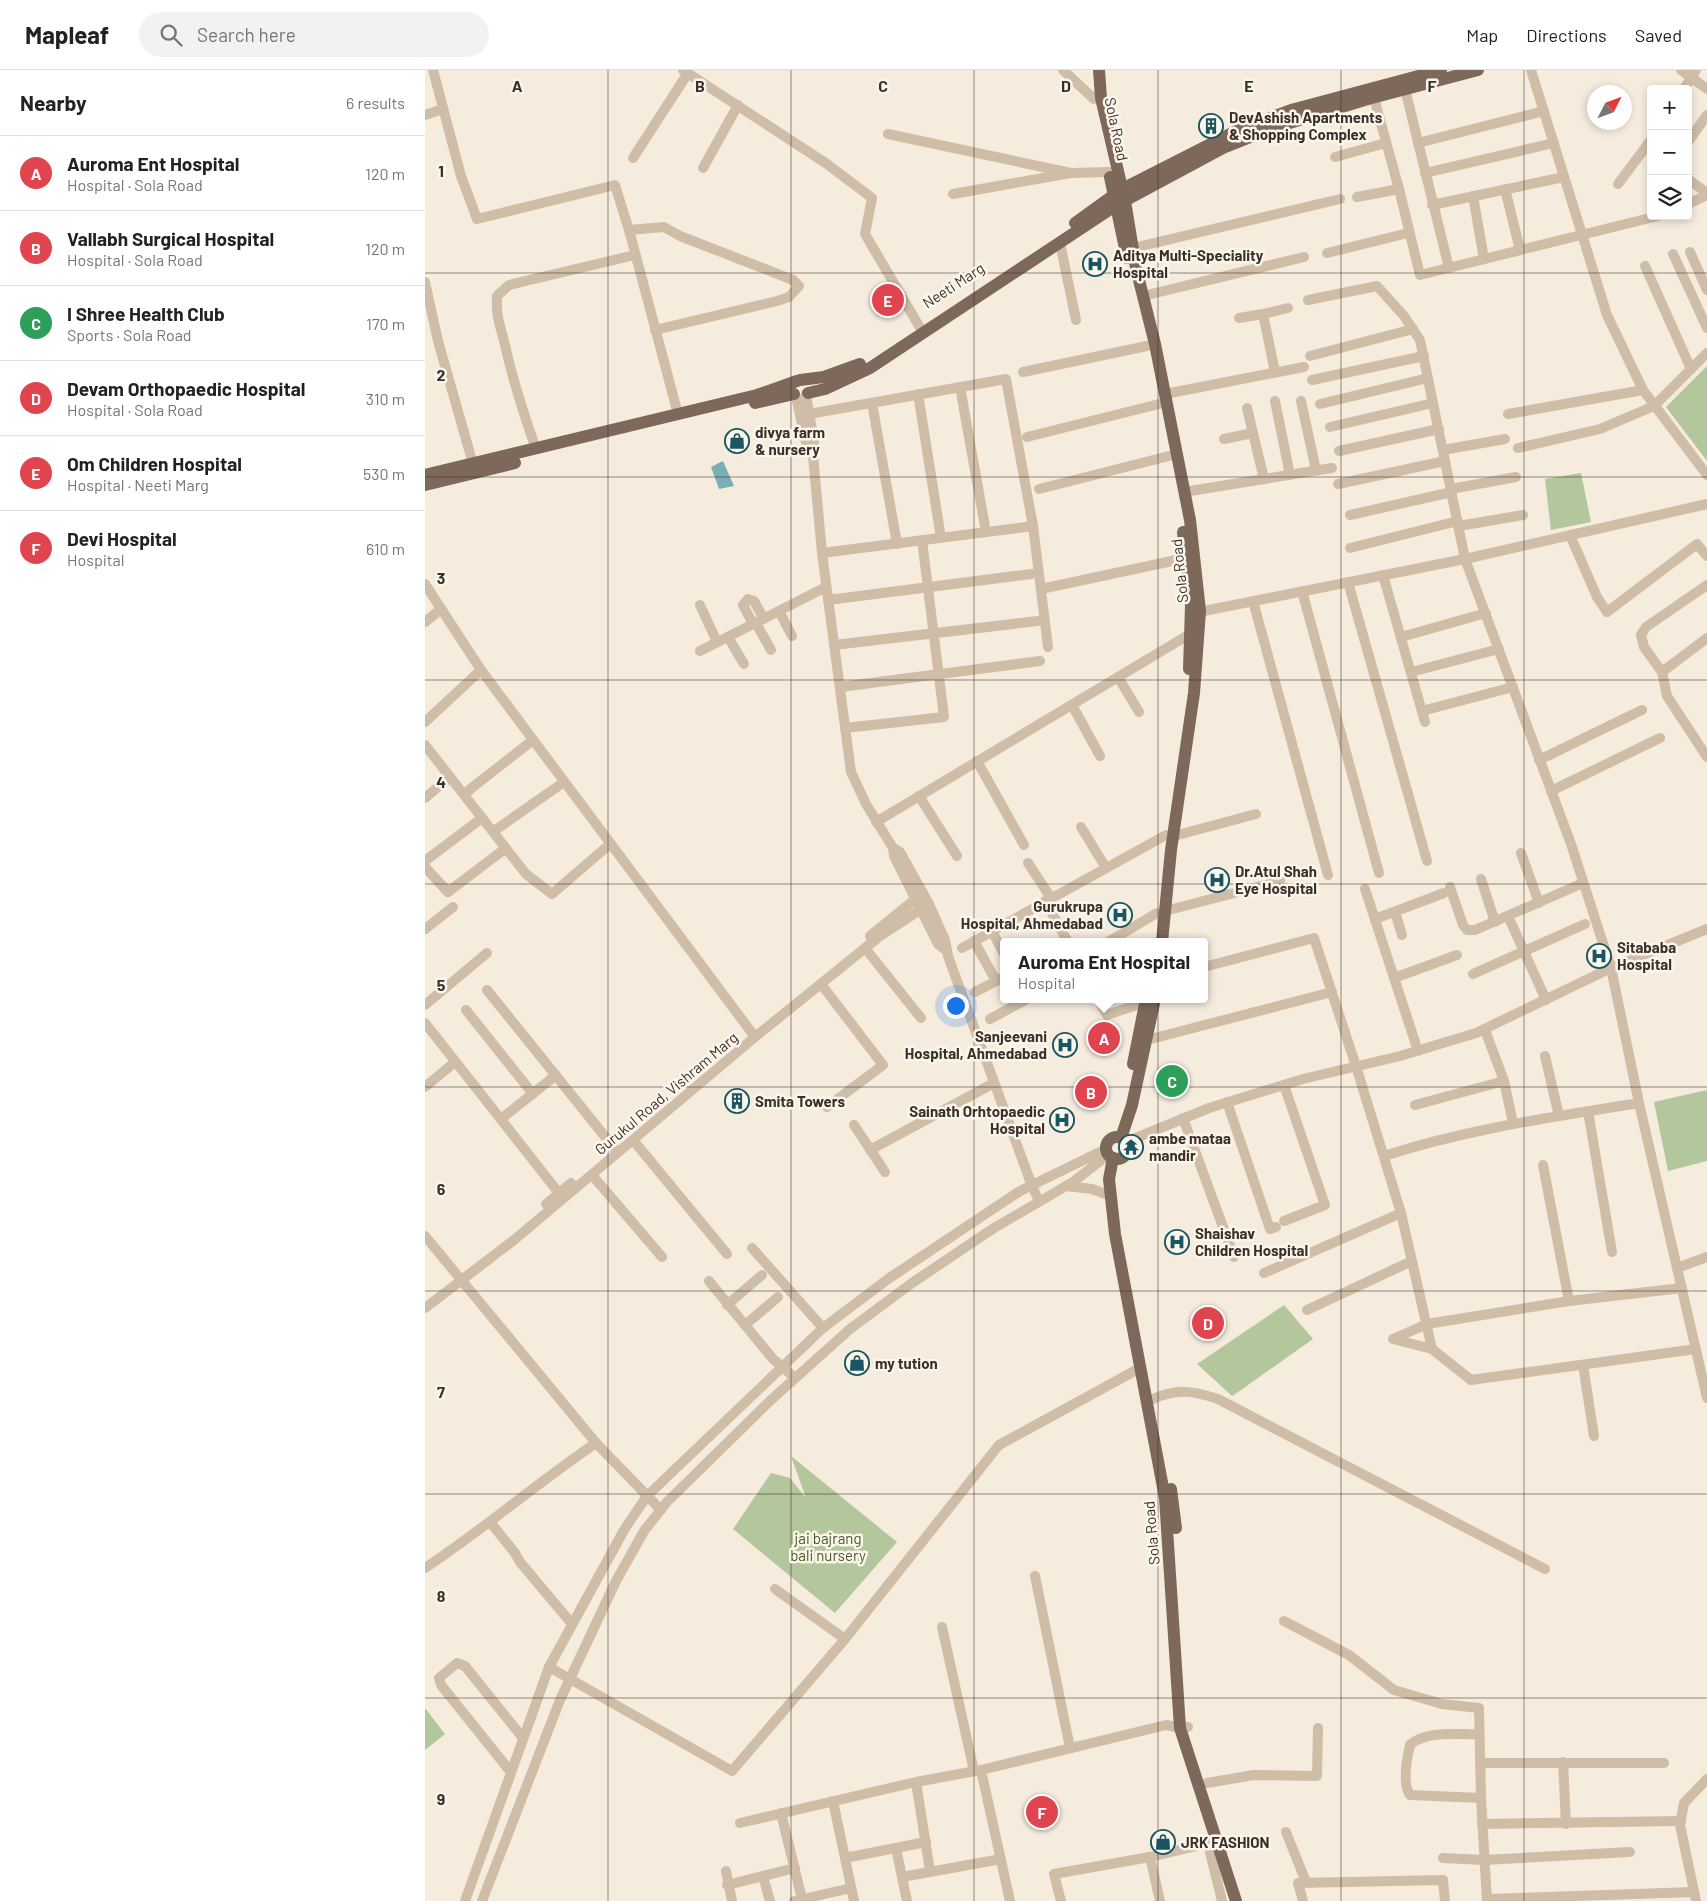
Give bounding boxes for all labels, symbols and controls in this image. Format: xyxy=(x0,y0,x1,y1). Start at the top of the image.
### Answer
search box xyxy=(139,12,489,57)
text: Mapleaf xyxy=(25,20,109,49)
icon: search xyxy=(157,21,185,49)
text: Search here xyxy=(197,23,296,46)
text: Map xyxy=(1466,24,1498,46)
text: Directions xyxy=(1526,24,1607,46)
text: Saved xyxy=(1635,24,1682,46)
text: A xyxy=(512,76,523,95)
text: B xyxy=(695,76,705,95)
text: C xyxy=(878,76,888,95)
text: D xyxy=(1061,76,1071,95)
text: E xyxy=(1244,76,1254,95)
text: F xyxy=(1428,76,1437,95)
north arrow xyxy=(1587,85,1632,130)
map controls xyxy=(1647,85,1692,220)
button: + xyxy=(1647,85,1692,130)
text: Nearby xyxy=(20,90,86,115)
text: 6 results xyxy=(346,93,405,112)
street label: Sola Road xyxy=(1102,96,1132,162)
place label: DevAshish Apartments & Shopping Complex xyxy=(1229,108,1383,143)
building icon: DevAshish Apartments & Shopping Complex xyxy=(1198,113,1224,139)
button: − xyxy=(1647,130,1692,175)
text: Auroma Ent Hospital xyxy=(67,152,240,175)
text: 1 xyxy=(438,161,444,180)
text: A xyxy=(31,164,41,183)
text: 120 m xyxy=(365,164,405,183)
text: Hospital · Sola Road xyxy=(67,175,203,194)
button: layers xyxy=(1647,175,1692,220)
text: Vallabh Surgical Hospital xyxy=(67,227,274,250)
text: B xyxy=(31,239,41,258)
text: 120 m xyxy=(365,239,405,258)
place label: Aditya Multi-Speciality Hospital xyxy=(1113,246,1264,281)
text: Hospital · Sola Road xyxy=(67,250,203,269)
hospital icon: Aditya Multi-Speciality Hospital xyxy=(1082,251,1108,277)
street label: Neeti Marg xyxy=(919,258,987,312)
pin: E xyxy=(872,281,904,319)
text: I Shree Health Club xyxy=(67,302,225,325)
text: C xyxy=(31,314,41,333)
text: 170 m xyxy=(366,314,405,333)
text: Sports · Sola Road xyxy=(67,325,192,344)
text: 2 xyxy=(437,365,446,384)
text: Devam Orthopaedic Hospital xyxy=(67,377,305,400)
text: D xyxy=(31,389,41,408)
text: 310 m xyxy=(366,389,405,408)
text: Hospital · Sola Road xyxy=(67,400,203,419)
place label: divya farm & nursery xyxy=(755,423,825,458)
shop icon: divya farm & nursery xyxy=(724,428,750,454)
text: Om Children Hospital xyxy=(67,452,242,475)
text: E xyxy=(31,464,41,483)
text: 530 m xyxy=(363,464,405,483)
text: Hospital · Neeti Marg xyxy=(67,475,209,494)
text: Devi Hospital xyxy=(67,527,177,550)
street label: Sola Road xyxy=(1167,538,1191,604)
text: F xyxy=(32,539,40,558)
text: 610 m xyxy=(366,539,405,558)
text: Hospital xyxy=(67,550,124,569)
text: 3 xyxy=(437,568,445,587)
text: 4 xyxy=(436,772,446,791)
place label: Dr.Atul Shah Eye Hospital xyxy=(1235,862,1317,897)
hospital icon: Dr.Atul Shah Eye Hospital xyxy=(1204,867,1230,893)
place label: Gurukrupa Hospital, Ahmedabad xyxy=(961,897,1103,932)
hospital icon: Gurukrupa Hospital, Ahmedabad xyxy=(1107,902,1133,928)
popup xyxy=(1000,938,1208,1003)
place label: Sitababa Hospital xyxy=(1617,938,1676,973)
hospital icon: Sitababa Hospital xyxy=(1586,943,1612,969)
text: Auroma Ent Hospital xyxy=(1018,950,1190,973)
text: Hospital xyxy=(1018,973,1075,992)
text: 5 xyxy=(437,975,446,994)
your location xyxy=(943,993,969,1019)
pin: A xyxy=(1088,1019,1120,1057)
place label: Sanjeevani Hospital, Ahmedabad xyxy=(905,1027,1047,1062)
street label: Gurukul Road, Vishram Marg xyxy=(591,1028,741,1158)
hospital icon: Sanjeevani Hospital, Ahmedabad xyxy=(1052,1032,1078,1058)
pin: C xyxy=(1156,1062,1188,1100)
pin: B xyxy=(1075,1073,1107,1111)
building icon: Smita Towers xyxy=(724,1088,750,1114)
place label: Smita Towers xyxy=(755,1092,845,1110)
place label: Sainath Orhtopaedic Hospital xyxy=(909,1102,1045,1137)
hospital icon: Sainath Orhtopaedic Hospital xyxy=(1049,1107,1075,1133)
place label: ambe mataa mandir xyxy=(1149,1129,1231,1164)
temple icon: ambe mataa mandir xyxy=(1118,1134,1144,1160)
text: 6 xyxy=(437,1179,446,1198)
place label: Shaishav Children Hospital xyxy=(1195,1224,1308,1259)
hospital icon: Shaishav Children Hospital xyxy=(1164,1229,1190,1255)
pin: D xyxy=(1192,1304,1224,1342)
shop icon: my tution xyxy=(844,1350,870,1376)
place label: my tution xyxy=(875,1354,938,1372)
text: 7 xyxy=(437,1382,445,1401)
street label: Sola Road xyxy=(1139,1500,1163,1566)
park label: jai bajrang bali nursery xyxy=(790,1529,866,1564)
text: 8 xyxy=(437,1586,446,1605)
text: 9 xyxy=(437,1789,445,1808)
pin: F xyxy=(1026,1793,1058,1831)
shop icon: JRK FASHION xyxy=(1150,1829,1176,1855)
place label: JRK FASHION xyxy=(1181,1833,1270,1851)

